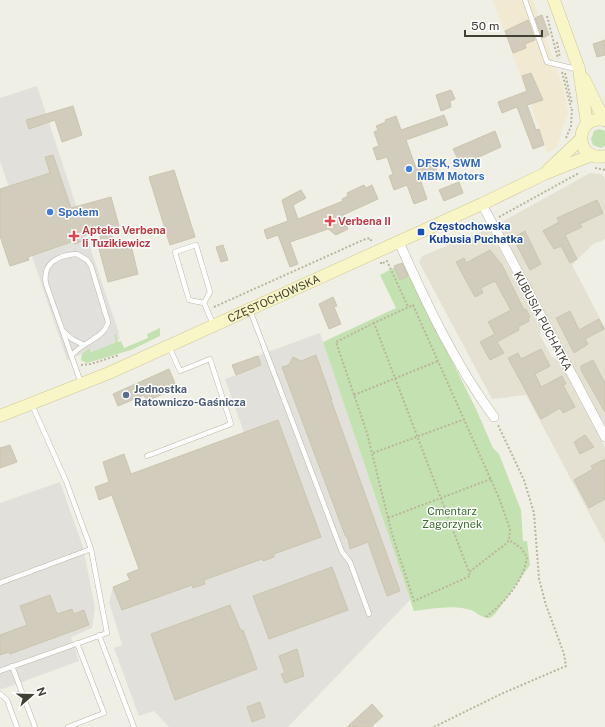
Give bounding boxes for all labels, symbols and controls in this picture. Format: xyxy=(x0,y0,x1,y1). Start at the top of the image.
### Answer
scale bar xyxy=(465,12,542,38)
text: 50 m xyxy=(471,19,499,33)
place label: DFSK, SWM MBM Motors xyxy=(417,157,485,182)
marker: DFSK, SWM MBM Motors xyxy=(404,164,414,174)
place label: Społem xyxy=(58,206,99,218)
marker: Społem xyxy=(45,207,55,217)
place label: Verbena II xyxy=(338,215,391,227)
marker: Verbena II xyxy=(325,216,335,226)
place label: Częstochowska Kubusia Puchatka xyxy=(429,220,523,245)
place label: Apteka Verbena Ii Tuzikiewicz xyxy=(82,224,166,249)
marker: Częstochowska Kubusia Puchatka xyxy=(416,227,426,237)
marker: Apteka Verbena Ii Tuzikiewicz xyxy=(69,231,79,241)
street label: KUBUSIA PUCHATKA xyxy=(512,269,574,373)
street label: CZĘSTOCHOWSKA xyxy=(226,272,322,325)
place label: Jednostka Ratowniczo-Gaśnicza xyxy=(134,383,246,408)
marker: Jednostka Ratowniczo-Gaśnicza xyxy=(121,390,131,400)
park label: Cmentarz Zagorzynek xyxy=(422,505,482,530)
north arrow xyxy=(12,675,52,715)
text: N xyxy=(34,685,49,698)

